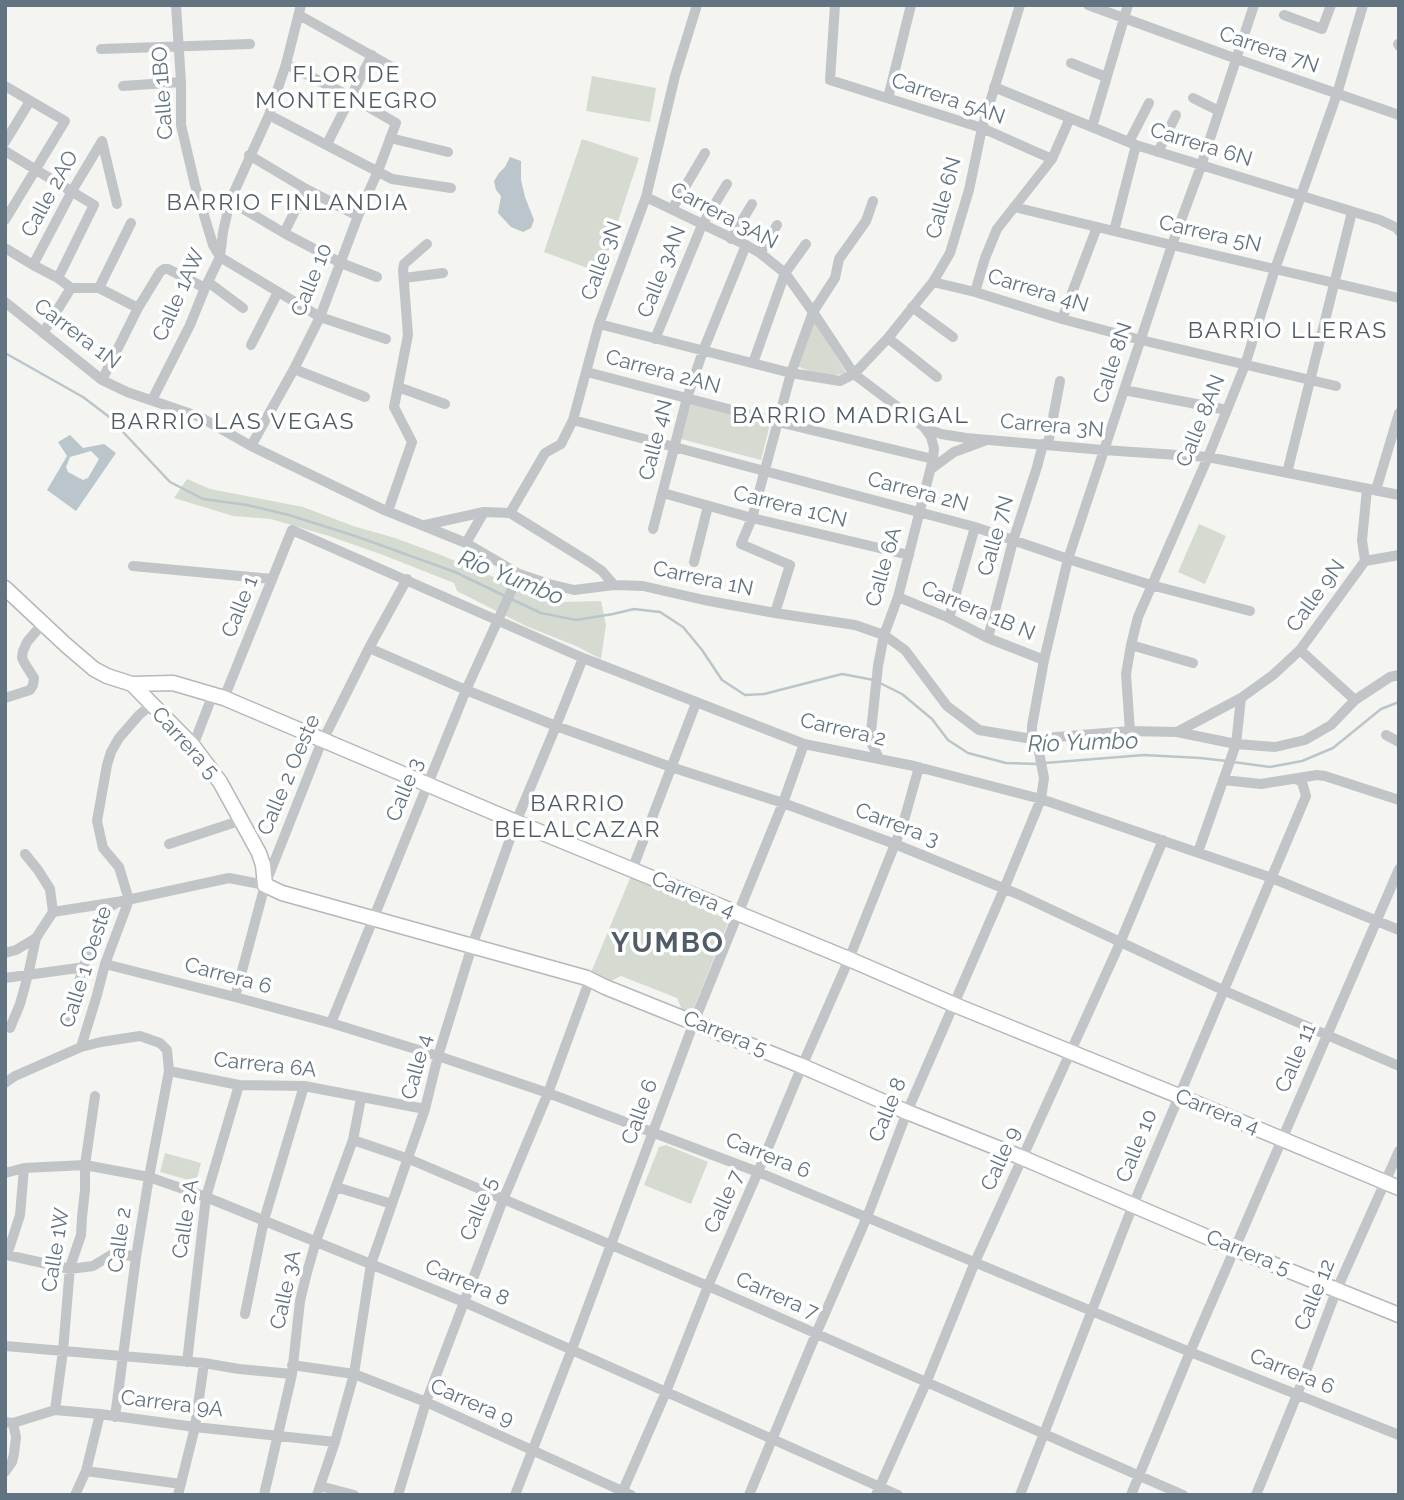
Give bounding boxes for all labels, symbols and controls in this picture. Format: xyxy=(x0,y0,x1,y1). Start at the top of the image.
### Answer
street label: Carrera 7N xyxy=(1216,21,1322,79)
street label: Calle 1BO xyxy=(147,45,179,141)
district label: FLOR DE MONTENEGRO xyxy=(257,61,437,115)
street label: Carrera 5AN xyxy=(888,68,1008,130)
street label: Carrera 6N xyxy=(1147,118,1255,172)
street label: Calle 2AO xyxy=(16,146,84,242)
street label: Calle 6N xyxy=(921,154,967,242)
street label: Carrera 3AN xyxy=(666,177,782,255)
district label: BARRIO FINLANDIA xyxy=(169,189,407,217)
street label: Carrera 5N xyxy=(1156,210,1264,258)
street label: Calle 3N xyxy=(576,218,628,304)
street label: Calle 3AN xyxy=(632,223,692,321)
street label: Calle 10 xyxy=(286,240,338,320)
street label: Calle 1AW xyxy=(147,245,211,345)
street label: Carrera 4N xyxy=(984,264,1092,318)
street label: Carrera 1N xyxy=(29,293,125,375)
district label: BARRIO LLERAS xyxy=(1189,317,1387,345)
street label: Calle 8N xyxy=(1088,319,1138,407)
street label: Carrera 2AN xyxy=(603,345,723,399)
street label: Calle 8AN xyxy=(1171,371,1231,471)
street label: Calle 4N xyxy=(634,397,678,483)
district label: BARRIO MADRIGAL xyxy=(734,402,968,430)
district label: BARRIO LAS VEGAS xyxy=(113,408,353,436)
street label: Carrera 3N xyxy=(999,409,1105,443)
street label: Carrera 2N xyxy=(865,466,971,518)
street label: Carrera 1CN xyxy=(731,481,849,533)
street label: Calle 7N xyxy=(973,493,1019,579)
street label: Calle 6A xyxy=(861,524,907,610)
water label: Río Yumbo xyxy=(454,544,568,612)
street label: Calle 9N xyxy=(1281,555,1351,637)
street label: Carrera 1N xyxy=(651,556,755,602)
street label: Calle 1 xyxy=(216,573,264,641)
street label: Carrera 1B N xyxy=(917,576,1039,646)
street label: Carrera 5 xyxy=(146,702,224,784)
street label: Carrera 2 xyxy=(797,708,889,752)
street label: Calle 2 Oeste xyxy=(252,711,326,839)
water label: Río Yumbo xyxy=(1027,727,1139,759)
street label: Calle 3 xyxy=(381,755,429,825)
district label: BARRIO BELALCAZAR xyxy=(496,790,660,844)
street label: Carrera 3 xyxy=(851,797,943,853)
street label: Carrera 4 xyxy=(647,866,739,924)
street label: Calle 1 Oeste xyxy=(54,903,118,1031)
district label: YUMBO xyxy=(612,927,724,961)
street label: Carrera 6 xyxy=(182,952,274,1000)
street label: Carrera 5 xyxy=(679,1006,771,1062)
street label: Calle 11 xyxy=(1270,1020,1322,1096)
street label: Calle 4 xyxy=(396,1032,438,1102)
street label: Carrera 6A xyxy=(212,1047,318,1083)
street label: Calle 8 xyxy=(864,1074,912,1146)
street label: Calle 6 xyxy=(617,1076,663,1148)
street label: Carrera 4 xyxy=(1171,1084,1263,1140)
street label: Calle 10 xyxy=(1111,1106,1163,1186)
street label: Calle 9 xyxy=(976,1123,1026,1195)
street label: Carrera 6 xyxy=(722,1128,814,1184)
street label: Calle 7 xyxy=(699,1167,749,1237)
street label: Calle 5 xyxy=(455,1173,503,1245)
street label: Calle 2A xyxy=(167,1177,205,1261)
street label: Calle 1W xyxy=(37,1206,75,1294)
street label: Calle 2 xyxy=(103,1206,137,1274)
street label: Carrera 5 xyxy=(1202,1225,1294,1281)
street label: Calle 3A xyxy=(265,1248,307,1332)
street label: Carrera 8 xyxy=(421,1254,513,1312)
street label: Calle 12 xyxy=(1289,1256,1341,1334)
street label: Carrera 7 xyxy=(732,1267,822,1325)
street label: Carrera 6 xyxy=(1246,1344,1338,1400)
street label: Carrera 9 xyxy=(426,1373,518,1433)
street label: Carrera 9A xyxy=(119,1385,225,1423)

